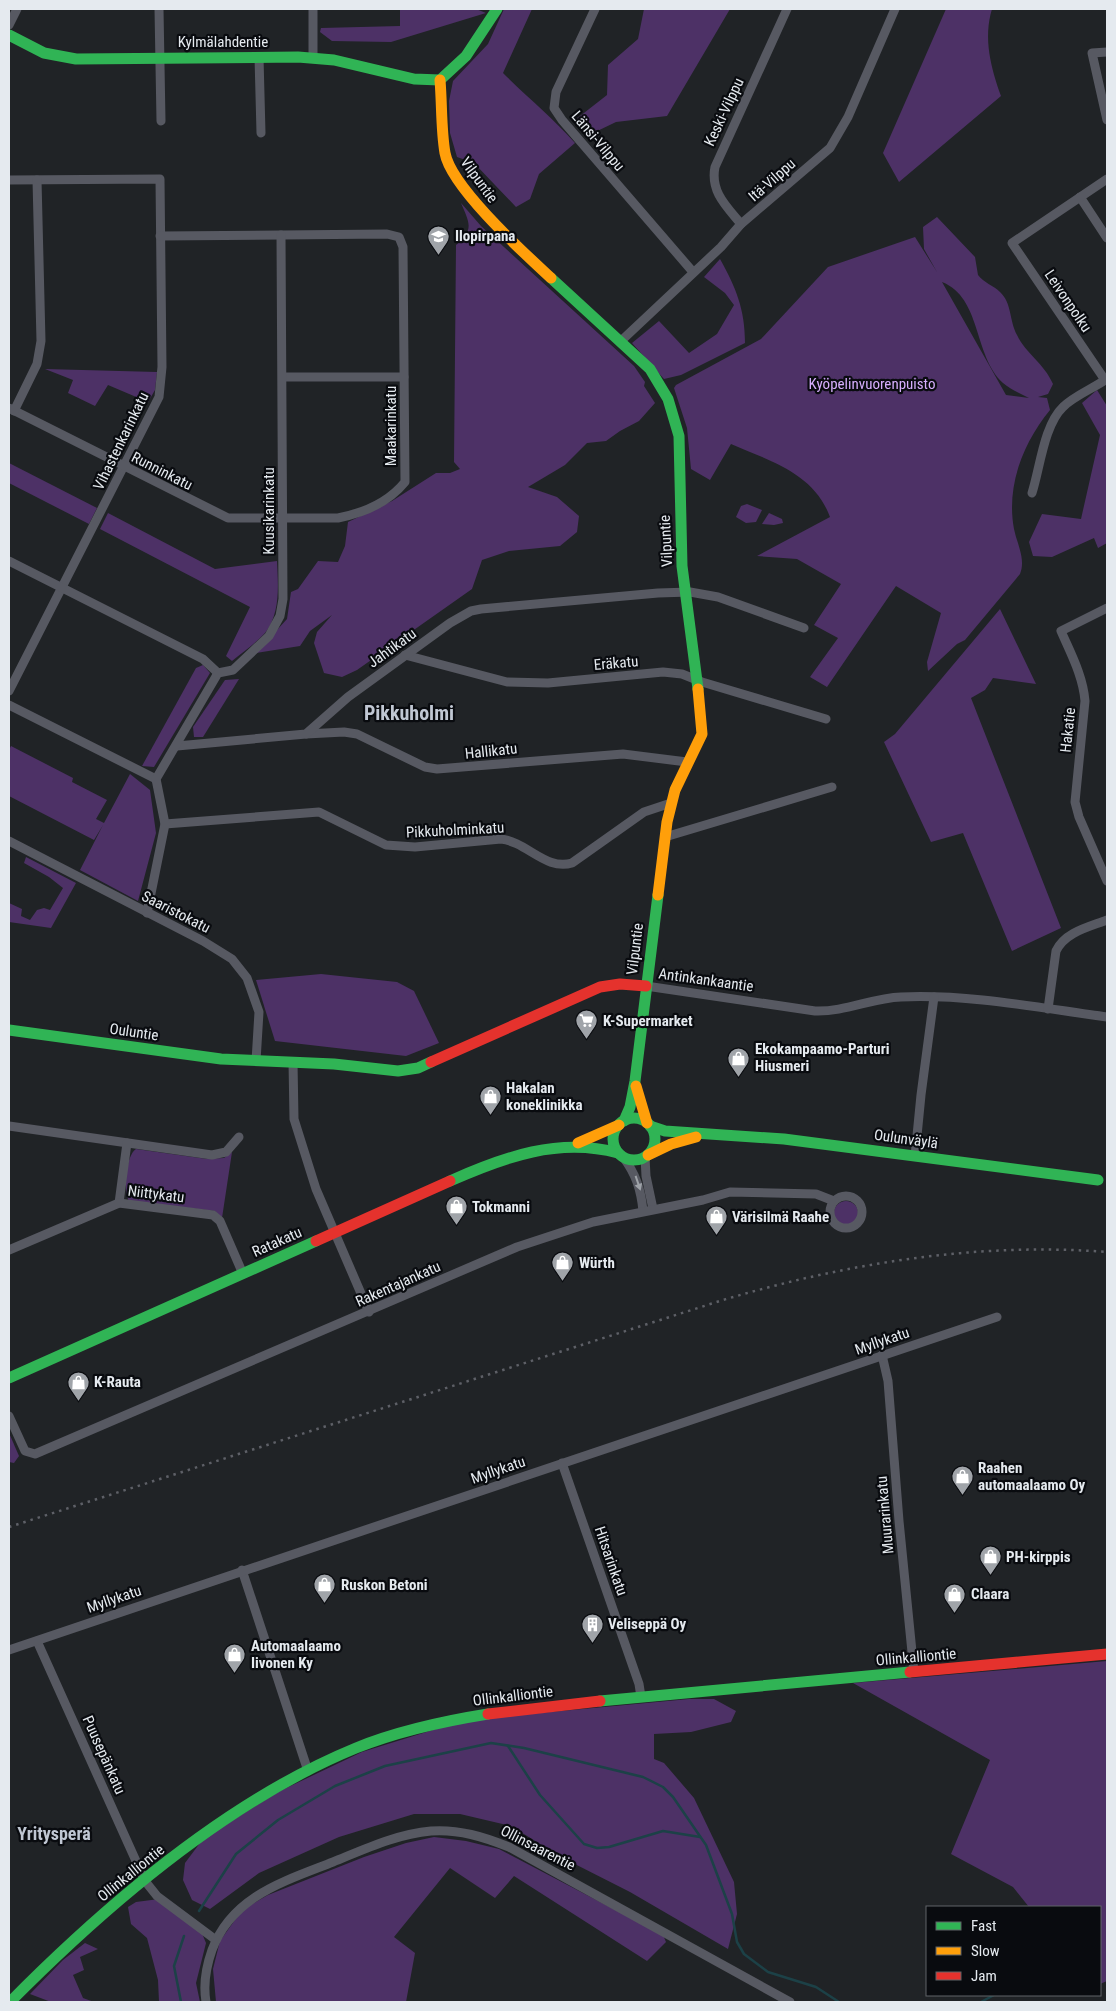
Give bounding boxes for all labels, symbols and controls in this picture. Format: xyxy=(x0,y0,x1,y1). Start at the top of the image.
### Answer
street label: Kylmälahdentie xyxy=(178,33,268,51)
street label: Keski-Vilppu xyxy=(700,75,748,149)
street label: Länsi-Vilppu xyxy=(568,107,628,175)
street label: Vilpuntie xyxy=(456,154,502,206)
street label: Itä-Vilppu xyxy=(745,155,799,205)
school or university icon: Ilopirpana xyxy=(427,224,451,255)
place label: Ilopirpana xyxy=(455,227,515,245)
street label: Leivonpolku xyxy=(1041,266,1095,336)
park label: Kyöpelinvuorenpuisto xyxy=(809,375,935,393)
street label: Maakarinkatu xyxy=(382,386,400,466)
street label: Vihastenkarinkatu xyxy=(90,389,152,493)
street label: Runninkatu xyxy=(128,448,196,494)
street label: Kuusikarinkatu xyxy=(260,467,278,555)
street label: Vilpuntie xyxy=(656,515,676,567)
street label: Jahtikatu xyxy=(364,624,420,672)
street label: Eräkatu xyxy=(593,652,639,674)
district label: Pikkuholmi xyxy=(364,701,454,725)
street label: Hakatie xyxy=(1057,707,1079,753)
street label: Hallikatu xyxy=(464,739,518,763)
street label: Pikkuholminkatu xyxy=(405,818,505,842)
street label: Saaristokatu xyxy=(139,887,213,937)
street label: Vilpuntie xyxy=(623,922,647,976)
street label: Antinkankaantie xyxy=(657,964,755,996)
supermarket icon: K-Supermarket xyxy=(575,1009,599,1040)
place label: K-Supermarket xyxy=(603,1012,693,1030)
street label: Ouluntie xyxy=(108,1020,160,1044)
place label: Ekokampaamo-Parturi Hiusmeri xyxy=(755,1040,890,1075)
shop icon: Ekokampaamo-Parturi Hiusmeri xyxy=(727,1046,751,1077)
place label: Hakalan koneklinikka xyxy=(506,1079,583,1114)
shop icon: Hakalan koneklinikka xyxy=(478,1085,502,1116)
street label: Oulunväylä xyxy=(873,1126,939,1152)
one-way arrow xyxy=(634,1175,642,1190)
street label: Niittykatu xyxy=(127,1182,185,1206)
shop icon: Tokmanni xyxy=(444,1195,468,1226)
place label: Tokmanni xyxy=(472,1198,530,1216)
shop icon: Värisilmä Raahe xyxy=(704,1205,728,1236)
place label: Värisilmä Raahe xyxy=(732,1208,829,1226)
street label: Ratakatu xyxy=(249,1223,305,1261)
shop icon: Würth xyxy=(551,1251,575,1282)
place label: Würth xyxy=(579,1254,615,1272)
street label: Rakentajankatu xyxy=(353,1257,443,1311)
street label: Myllykatu xyxy=(852,1323,912,1359)
shop icon: K-Rauta xyxy=(66,1370,90,1401)
place label: K-Rauta xyxy=(94,1373,141,1391)
street label: Myllykatu xyxy=(468,1452,528,1488)
place label: Raahen automaalaamo Oy xyxy=(978,1459,1086,1494)
shop icon: Raahen automaalaamo Oy xyxy=(950,1465,974,1496)
street label: Muurarinkatu xyxy=(873,1475,897,1555)
street label: Hitsarinkatu xyxy=(591,1524,631,1598)
shop icon: PH-kirppis xyxy=(978,1545,1002,1576)
place label: PH-kirppis xyxy=(1006,1548,1071,1566)
shop icon: Ruskon Betoni xyxy=(313,1573,337,1604)
place label: Ruskon Betoni xyxy=(341,1576,428,1594)
street label: Myllykatu xyxy=(84,1581,144,1617)
shop icon: Claara xyxy=(943,1582,967,1613)
place label: Claara xyxy=(971,1585,1009,1603)
building icon: Veliseppä Oy xyxy=(580,1612,604,1643)
place label: Veliseppä Oy xyxy=(608,1615,686,1633)
place label: Automaalaamo Iivonen Ky xyxy=(251,1637,341,1672)
shop icon: Automaalaamo Iivonen Ky xyxy=(223,1643,247,1674)
street label: Ollinkalliontie xyxy=(875,1645,957,1669)
street label: Ollinkalliontie xyxy=(472,1682,554,1710)
street label: Puusepänkatu xyxy=(79,1713,129,1797)
street label: Ollinsaarentie xyxy=(498,1821,578,1875)
district label: Yritysperä xyxy=(17,1823,91,1844)
street label: Ollinkalliontie xyxy=(94,1841,168,1905)
legend xyxy=(926,1906,1101,1996)
text: Fast xyxy=(971,1917,996,1935)
text: Slow xyxy=(971,1942,1000,1960)
text: Jam xyxy=(971,1967,997,1985)

